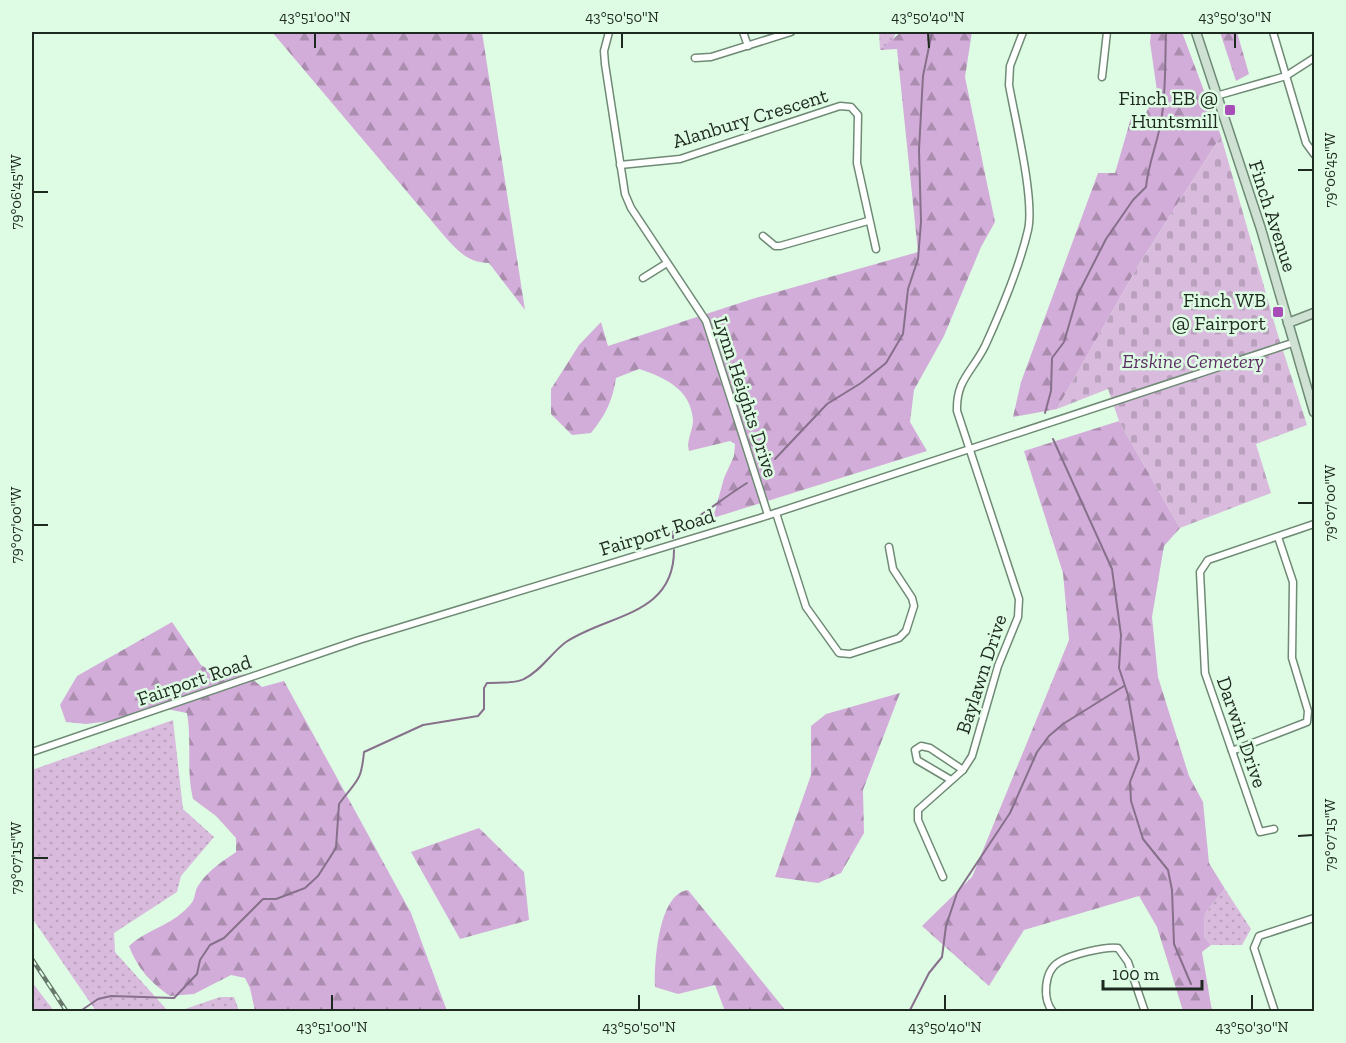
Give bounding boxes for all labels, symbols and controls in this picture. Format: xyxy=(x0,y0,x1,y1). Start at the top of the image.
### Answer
text: 43°51'00"N xyxy=(279,8,351,26)
text: 43°50'50"N xyxy=(585,8,659,26)
text: 43°50'40"N xyxy=(891,8,965,26)
text: 43°50'30"N xyxy=(1198,8,1272,26)
street label: Alanbury Crescent xyxy=(670,83,831,153)
place label: Finch EB @ Huntsmill xyxy=(1119,86,1218,133)
marker: Finch EB @ Huntsmill xyxy=(1223,103,1237,117)
text: 79°06'45"W xyxy=(1321,132,1339,208)
text: 79°06'45"W xyxy=(7,154,25,230)
street label: Finch Avenue xyxy=(1244,157,1302,275)
place label: Finch WB @ Fairport xyxy=(1172,288,1267,335)
marker: Finch WB @ Fairport xyxy=(1271,305,1285,319)
street label: Lynn Heights Drive xyxy=(709,314,783,480)
park label: Erskine Cemetery xyxy=(1122,349,1264,373)
text: 79°07'00"W xyxy=(1321,465,1339,541)
text: 79°07'00"W xyxy=(7,487,25,563)
street label: Fairport Road xyxy=(597,503,718,561)
street label: Baylawn Drive xyxy=(950,611,1012,737)
street label: Fairport Road xyxy=(134,649,254,711)
street label: Darwin Drive xyxy=(1212,673,1272,791)
text: 79°07'15"W xyxy=(1321,799,1339,871)
text: 79°07'15"W xyxy=(7,822,25,894)
scale bar xyxy=(1103,953,1202,991)
text: 100 m xyxy=(1112,963,1160,985)
text: 43°51'00"N xyxy=(296,1018,368,1036)
text: 43°50'50"N xyxy=(602,1018,676,1036)
text: 43°50'40"N xyxy=(908,1018,982,1036)
text: 43°50'30"N xyxy=(1215,1018,1289,1036)

